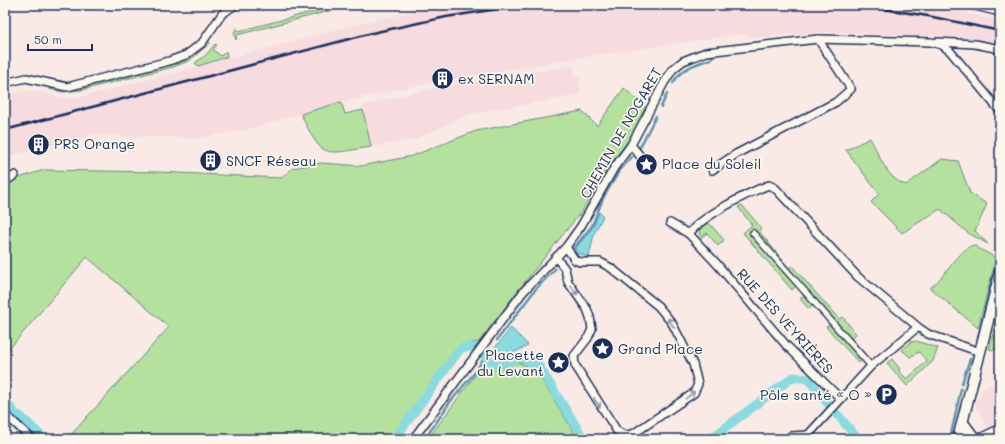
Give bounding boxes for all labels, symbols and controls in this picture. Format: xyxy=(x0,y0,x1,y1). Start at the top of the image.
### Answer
scale bar xyxy=(28,26,92,52)
text: 50 m xyxy=(34,31,62,47)
street label: CHEMIN DE NOGARET xyxy=(575,64,666,202)
building icon: ex SERNAM xyxy=(430,66,456,92)
place label: ex SERNAM xyxy=(458,69,534,88)
building icon: PRS Orange xyxy=(26,131,52,157)
place label: PRS Orange xyxy=(54,134,135,153)
building icon: SNCF Réseau xyxy=(198,148,224,174)
place label: SNCF Réseau xyxy=(226,151,316,170)
place icon: Place du Soleil xyxy=(634,151,660,177)
place label: Place du Soleil xyxy=(662,154,761,173)
street label: RUE DES VEYRIÈRES xyxy=(733,264,838,377)
one-way arrow xyxy=(570,284,578,295)
one-way arrow xyxy=(667,318,675,329)
place icon: Grand Place xyxy=(589,336,615,362)
place label: Grand Place xyxy=(618,339,703,358)
place label: Placette du Levant xyxy=(477,345,544,380)
place icon: Placette du Levant xyxy=(546,350,572,376)
parking icon: Pôle santé « O » xyxy=(874,382,900,408)
place label: Pôle santé « O » xyxy=(760,385,872,404)
one-way arrow xyxy=(684,391,695,400)
one-way arrow xyxy=(594,397,602,409)

